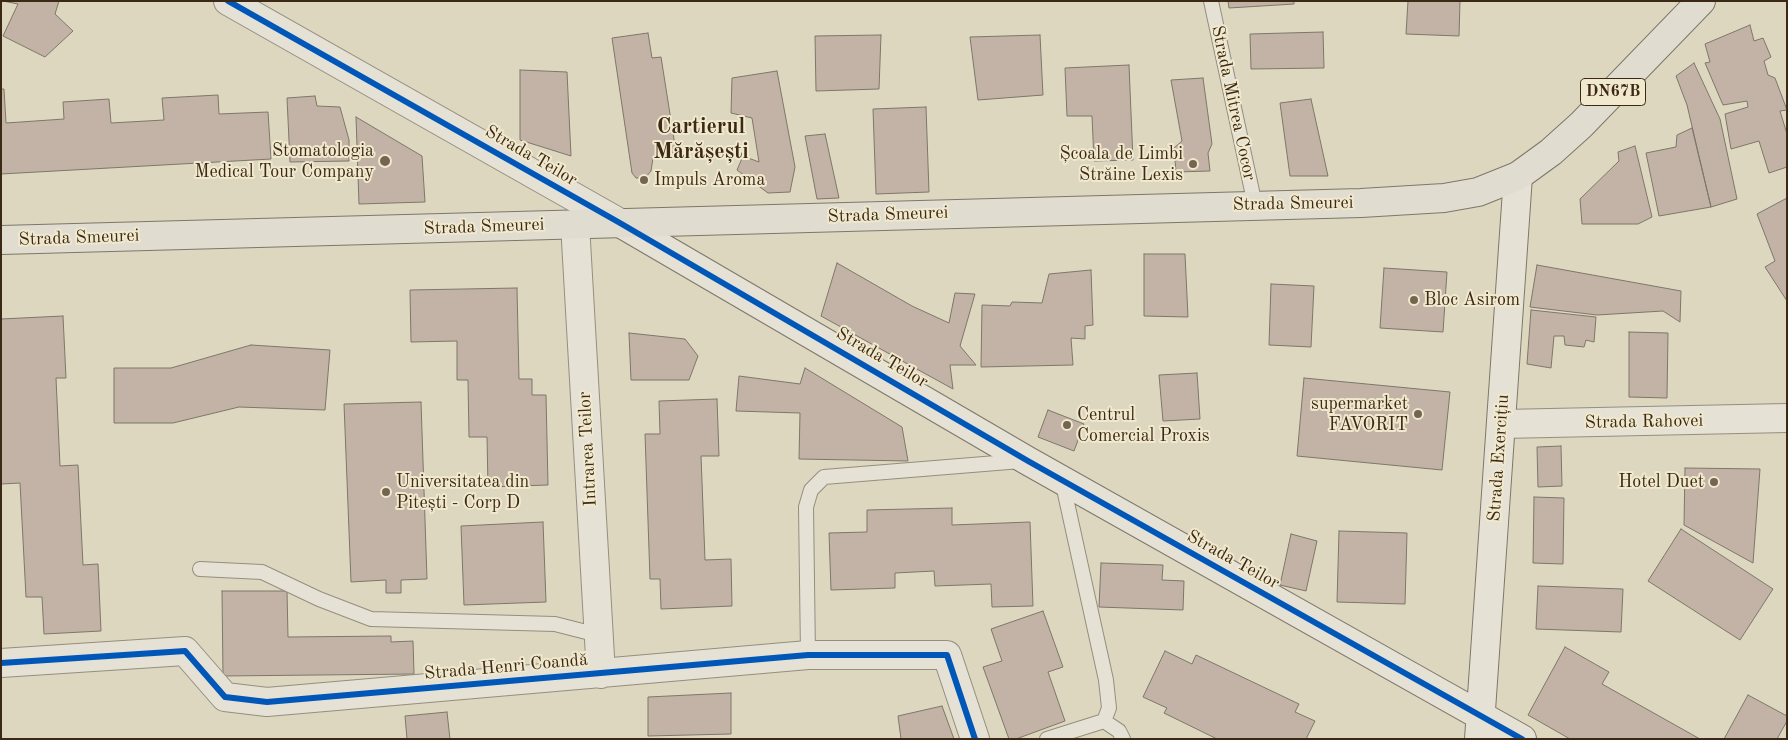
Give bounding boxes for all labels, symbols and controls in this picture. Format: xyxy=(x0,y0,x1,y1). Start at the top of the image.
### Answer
street label: Strada Mitrea Cocor xyxy=(1206,23,1260,183)
road number: DN67B xyxy=(1580,78,1646,105)
district label: Cartierul Mărășești xyxy=(653,114,749,165)
street label: Strada Teilor xyxy=(481,121,581,191)
place label: Stomatologia Medical Tour Company xyxy=(194,140,374,182)
place label: Școala de Limbi Străine Lexis xyxy=(1059,143,1183,186)
marker: Stomatologia Medical Tour Company xyxy=(378,154,392,168)
marker: Școala de Limbi Străine Lexis xyxy=(1187,158,1199,170)
place label: Impuls Aroma xyxy=(654,169,765,191)
marker: Impuls Aroma xyxy=(638,174,650,186)
street label: Strada Smeurei xyxy=(1232,192,1354,216)
street label: Strada Smeurei xyxy=(827,202,949,228)
street label: Strada Smeurei xyxy=(423,214,545,240)
street label: Strada Smeurei xyxy=(18,225,140,251)
place label: Bloc Asirom xyxy=(1424,289,1520,311)
marker: Bloc Asirom xyxy=(1408,294,1420,306)
street label: Strada Teilor xyxy=(832,323,932,393)
street label: Intrarea Teilor xyxy=(574,391,602,507)
place label: supermarket FAVORIT xyxy=(1311,393,1408,436)
street label: Strada Exercițiu xyxy=(1484,394,1514,522)
place label: Centrul Comercial Proxis xyxy=(1077,404,1210,446)
marker: supermarket FAVORIT xyxy=(1412,408,1424,420)
street label: Strada Rahovei xyxy=(1585,410,1703,434)
marker: Centrul Comercial Proxis xyxy=(1061,419,1073,431)
place label: Universitatea din Pitești - Corp D xyxy=(396,471,529,514)
place label: Hotel Duet xyxy=(1618,471,1704,493)
marker: Hotel Duet xyxy=(1708,476,1720,488)
marker: Universitatea din Pitești - Corp D xyxy=(380,486,392,498)
street label: Strada Teilor xyxy=(1183,526,1283,594)
street label: Strada Henri Coandă xyxy=(423,649,589,685)

